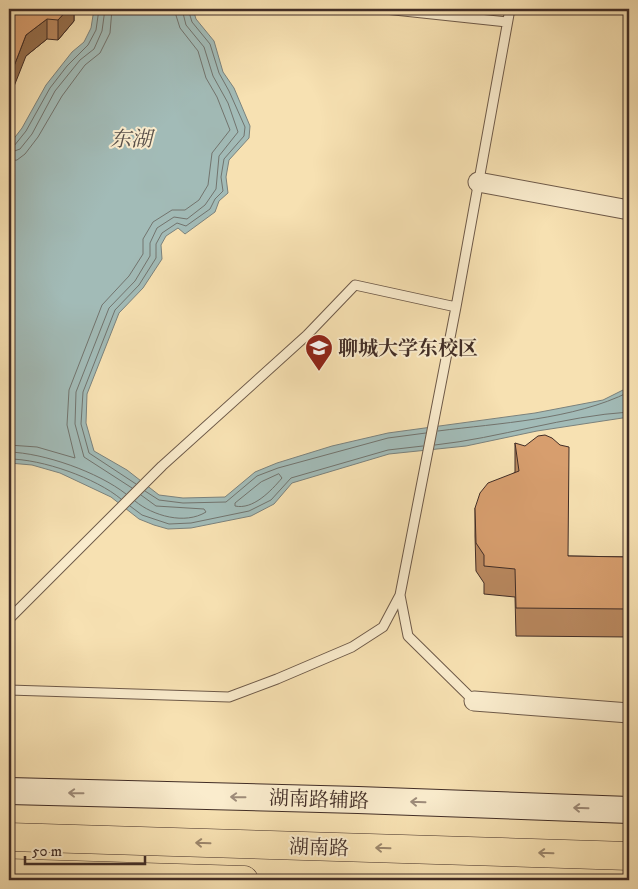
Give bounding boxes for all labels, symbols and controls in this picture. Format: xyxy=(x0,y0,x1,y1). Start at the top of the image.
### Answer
water label: 东湖 xyxy=(110,127,156,153)
school or university icon: 聊城大学东校区 xyxy=(304,333,334,372)
place label: 聊城大学东校区 xyxy=(338,337,478,362)
street label: 湖南路辅路 xyxy=(269,786,369,815)
one-way arrow xyxy=(68,788,84,798)
one-way arrow xyxy=(231,792,247,802)
one-way arrow xyxy=(410,797,426,807)
one-way arrow xyxy=(573,804,589,813)
scale bar xyxy=(25,834,145,866)
street label: 湖南路 xyxy=(289,835,349,862)
one-way arrow xyxy=(195,838,212,848)
text: 50 m xyxy=(32,842,62,861)
one-way arrow xyxy=(375,844,391,853)
one-way arrow xyxy=(538,849,554,858)

